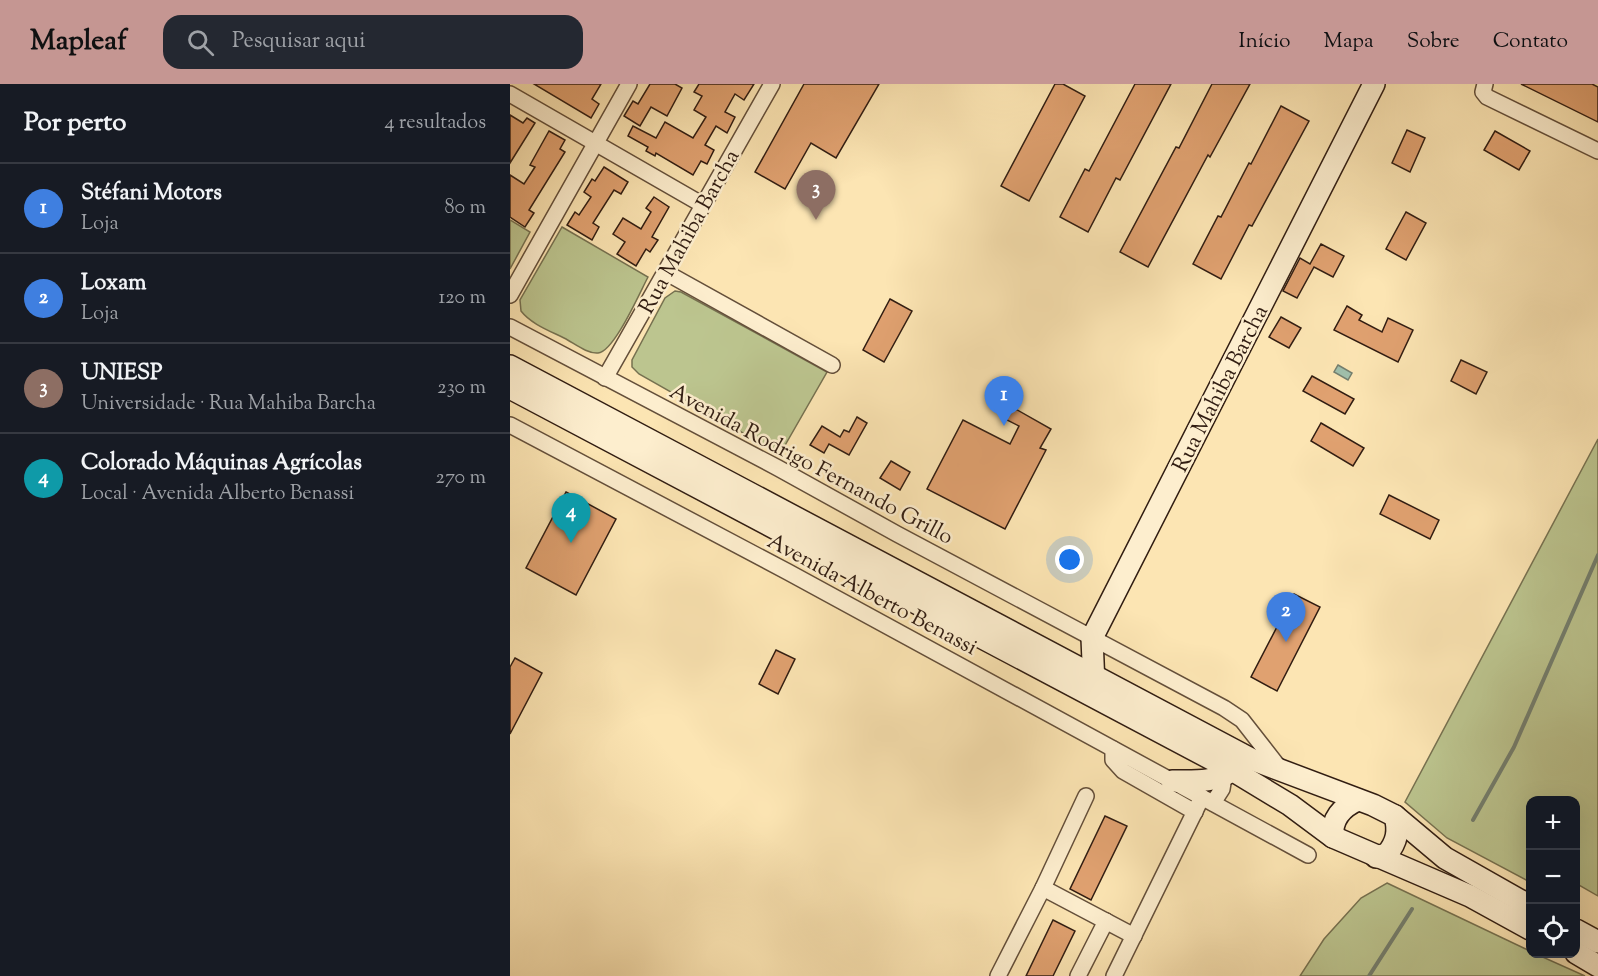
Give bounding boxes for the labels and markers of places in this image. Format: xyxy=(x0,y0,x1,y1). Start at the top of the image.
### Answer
pin: 3 xyxy=(796,170,836,220)
pin: 1 xyxy=(984,376,1024,426)
pin: 4 xyxy=(552,494,590,543)
pin: 2 xyxy=(1266,592,1306,642)

